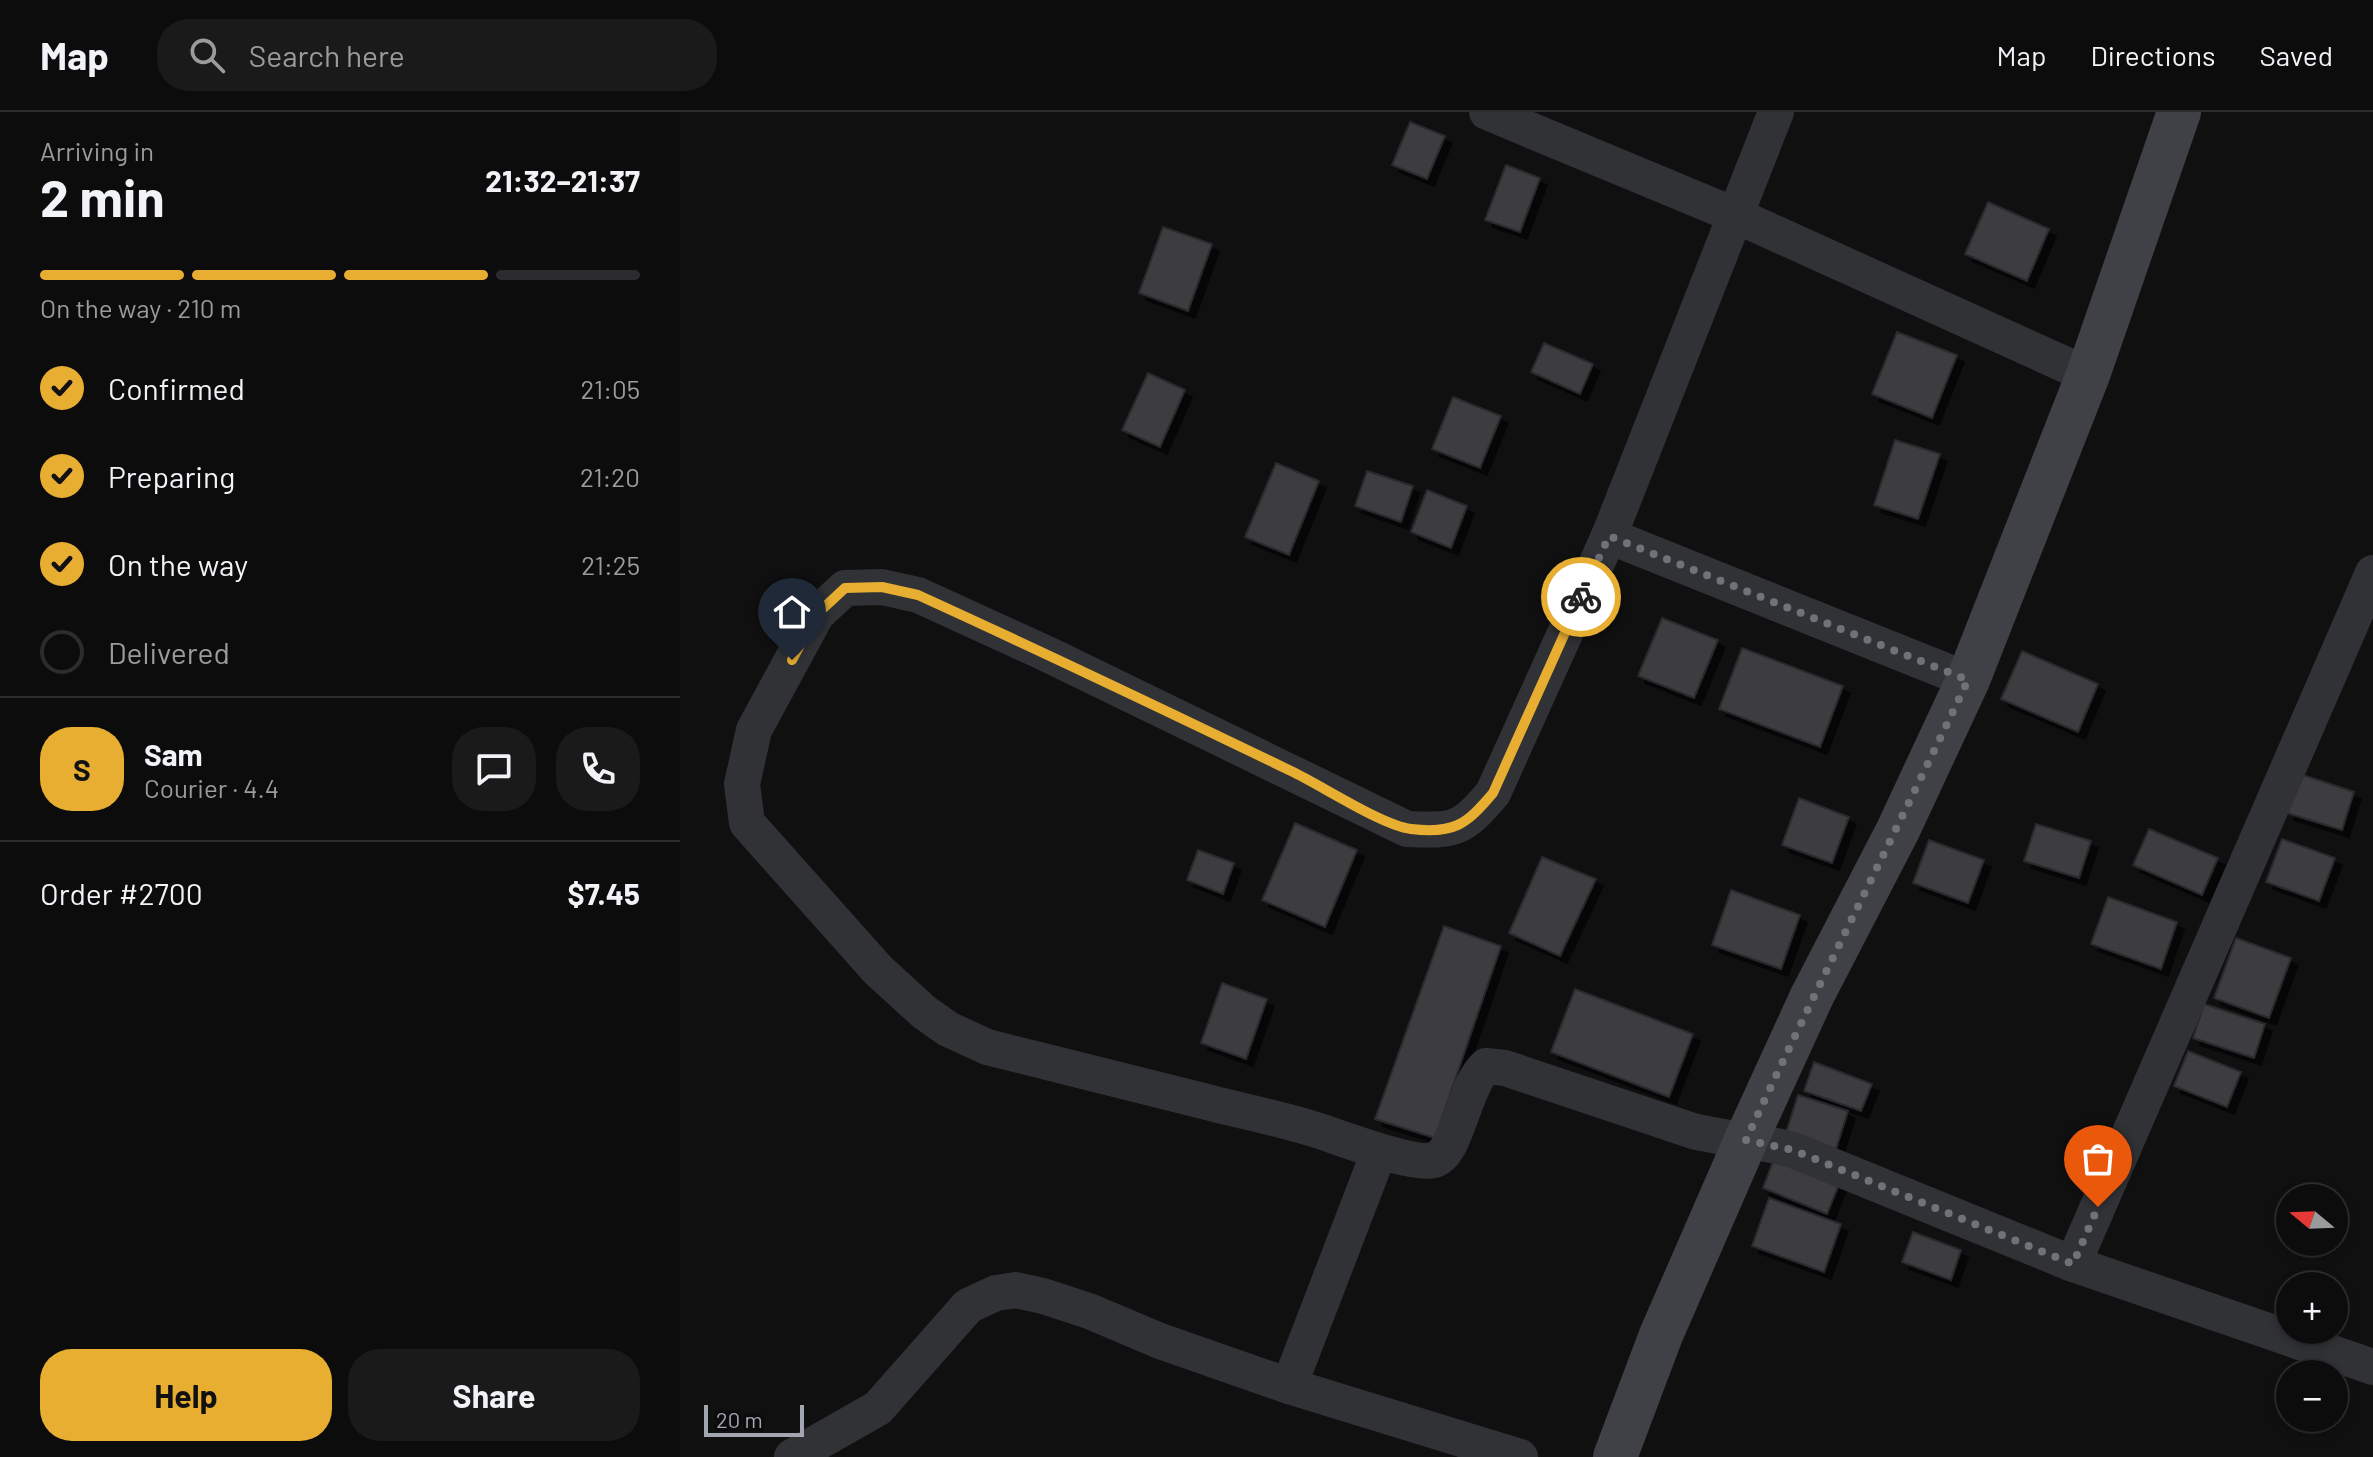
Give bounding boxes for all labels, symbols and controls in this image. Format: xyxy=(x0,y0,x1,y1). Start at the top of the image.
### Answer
search box xyxy=(157,19,717,91)
text: Map xyxy=(40,32,109,78)
icon: search xyxy=(185,33,229,77)
text: Search here xyxy=(249,37,405,73)
text: Map xyxy=(1997,38,2046,72)
text: Directions xyxy=(2090,38,2216,72)
text: Saved xyxy=(2260,38,2333,72)
text: Arriving in xyxy=(40,135,154,166)
text: 21:32–21:37 xyxy=(485,162,640,198)
text: 2 min xyxy=(40,165,165,227)
text: On the way · 210 m xyxy=(40,292,241,323)
icon: check xyxy=(40,366,84,410)
text: Confirmed xyxy=(108,370,245,406)
text: 21:05 xyxy=(580,373,640,404)
icon: check xyxy=(40,454,84,498)
text: Preparing xyxy=(108,458,235,494)
text: 21:20 xyxy=(580,461,640,492)
icon: check xyxy=(40,542,84,586)
text: On the way xyxy=(108,546,248,582)
text: 21:25 xyxy=(581,549,640,580)
courier xyxy=(1541,557,1621,637)
icon: bike xyxy=(1559,575,1603,619)
pin xyxy=(758,578,826,660)
icon: home xyxy=(770,590,814,634)
text: Delivered xyxy=(108,634,230,670)
button: chat xyxy=(452,727,536,811)
button: phone xyxy=(556,727,640,811)
text: Sam xyxy=(144,736,203,772)
text: S xyxy=(73,751,91,787)
text: Courier · 4.4 xyxy=(144,772,279,803)
text: Order #2700 xyxy=(40,875,203,911)
text: $7.45 xyxy=(568,875,640,911)
pin xyxy=(2064,1125,2132,1207)
icon: bag xyxy=(2076,1137,2120,1181)
north arrow xyxy=(2276,1184,2348,1256)
map controls xyxy=(2276,1184,2348,1432)
button: + xyxy=(2276,1272,2348,1344)
button: Help xyxy=(40,1349,332,1441)
button: Share xyxy=(348,1349,640,1441)
button: − xyxy=(2276,1360,2348,1432)
scale bar xyxy=(704,1401,804,1437)
text: 20 m xyxy=(716,1406,763,1432)

